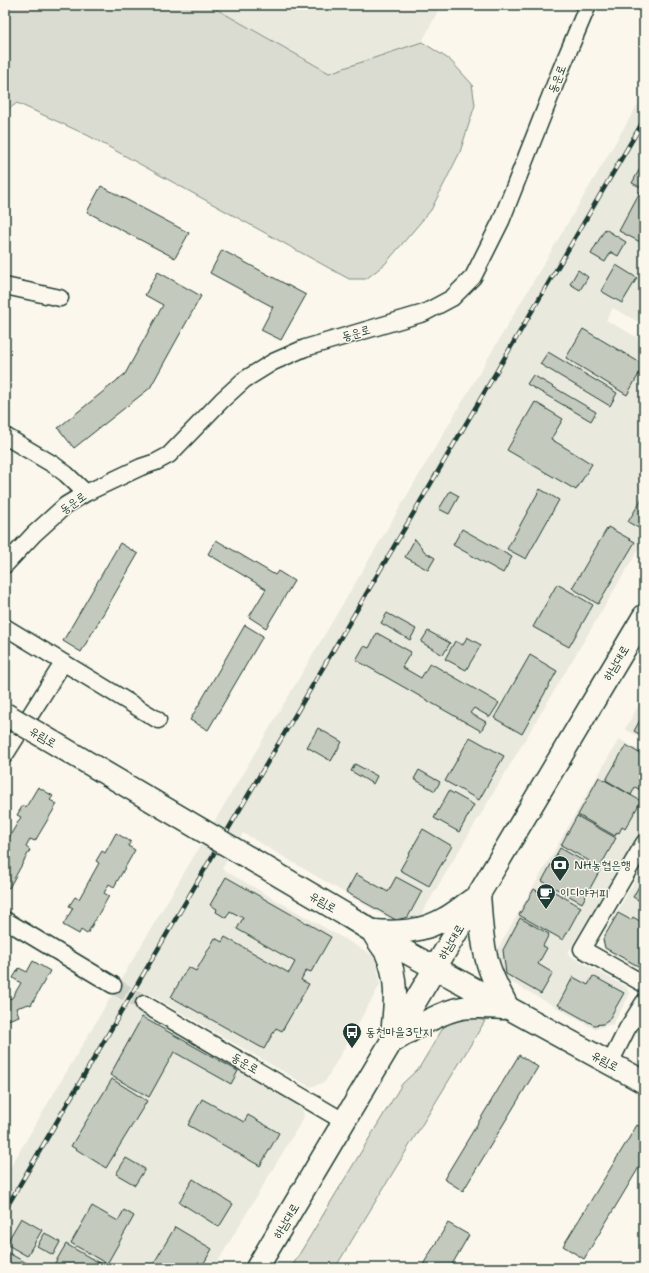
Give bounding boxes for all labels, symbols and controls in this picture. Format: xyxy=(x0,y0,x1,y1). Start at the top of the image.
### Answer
street label: 동운로 xyxy=(544,63,570,95)
street label: 동운로 xyxy=(340,321,372,345)
street label: 동운로 xyxy=(57,488,89,518)
street label: 하남대로 xyxy=(599,642,633,684)
street label: 유림로 xyxy=(26,723,60,751)
bank icon: NH농협은행 xyxy=(549,854,571,882)
place label: NH농협은행 xyxy=(574,857,630,873)
cafe icon: 이디야커피 xyxy=(535,882,557,910)
place label: 이디야커피 xyxy=(560,885,608,901)
street label: 유림로 xyxy=(306,888,340,916)
street label: 하남대로 xyxy=(434,921,468,963)
bus stop icon: 동천마을3단지 xyxy=(341,1021,363,1049)
place label: 동천마을3단지 xyxy=(366,1024,432,1040)
street label: 유림로 xyxy=(588,1047,622,1075)
street label: 동운로 xyxy=(228,1049,262,1077)
street label: 하남대로 xyxy=(269,1200,303,1242)

